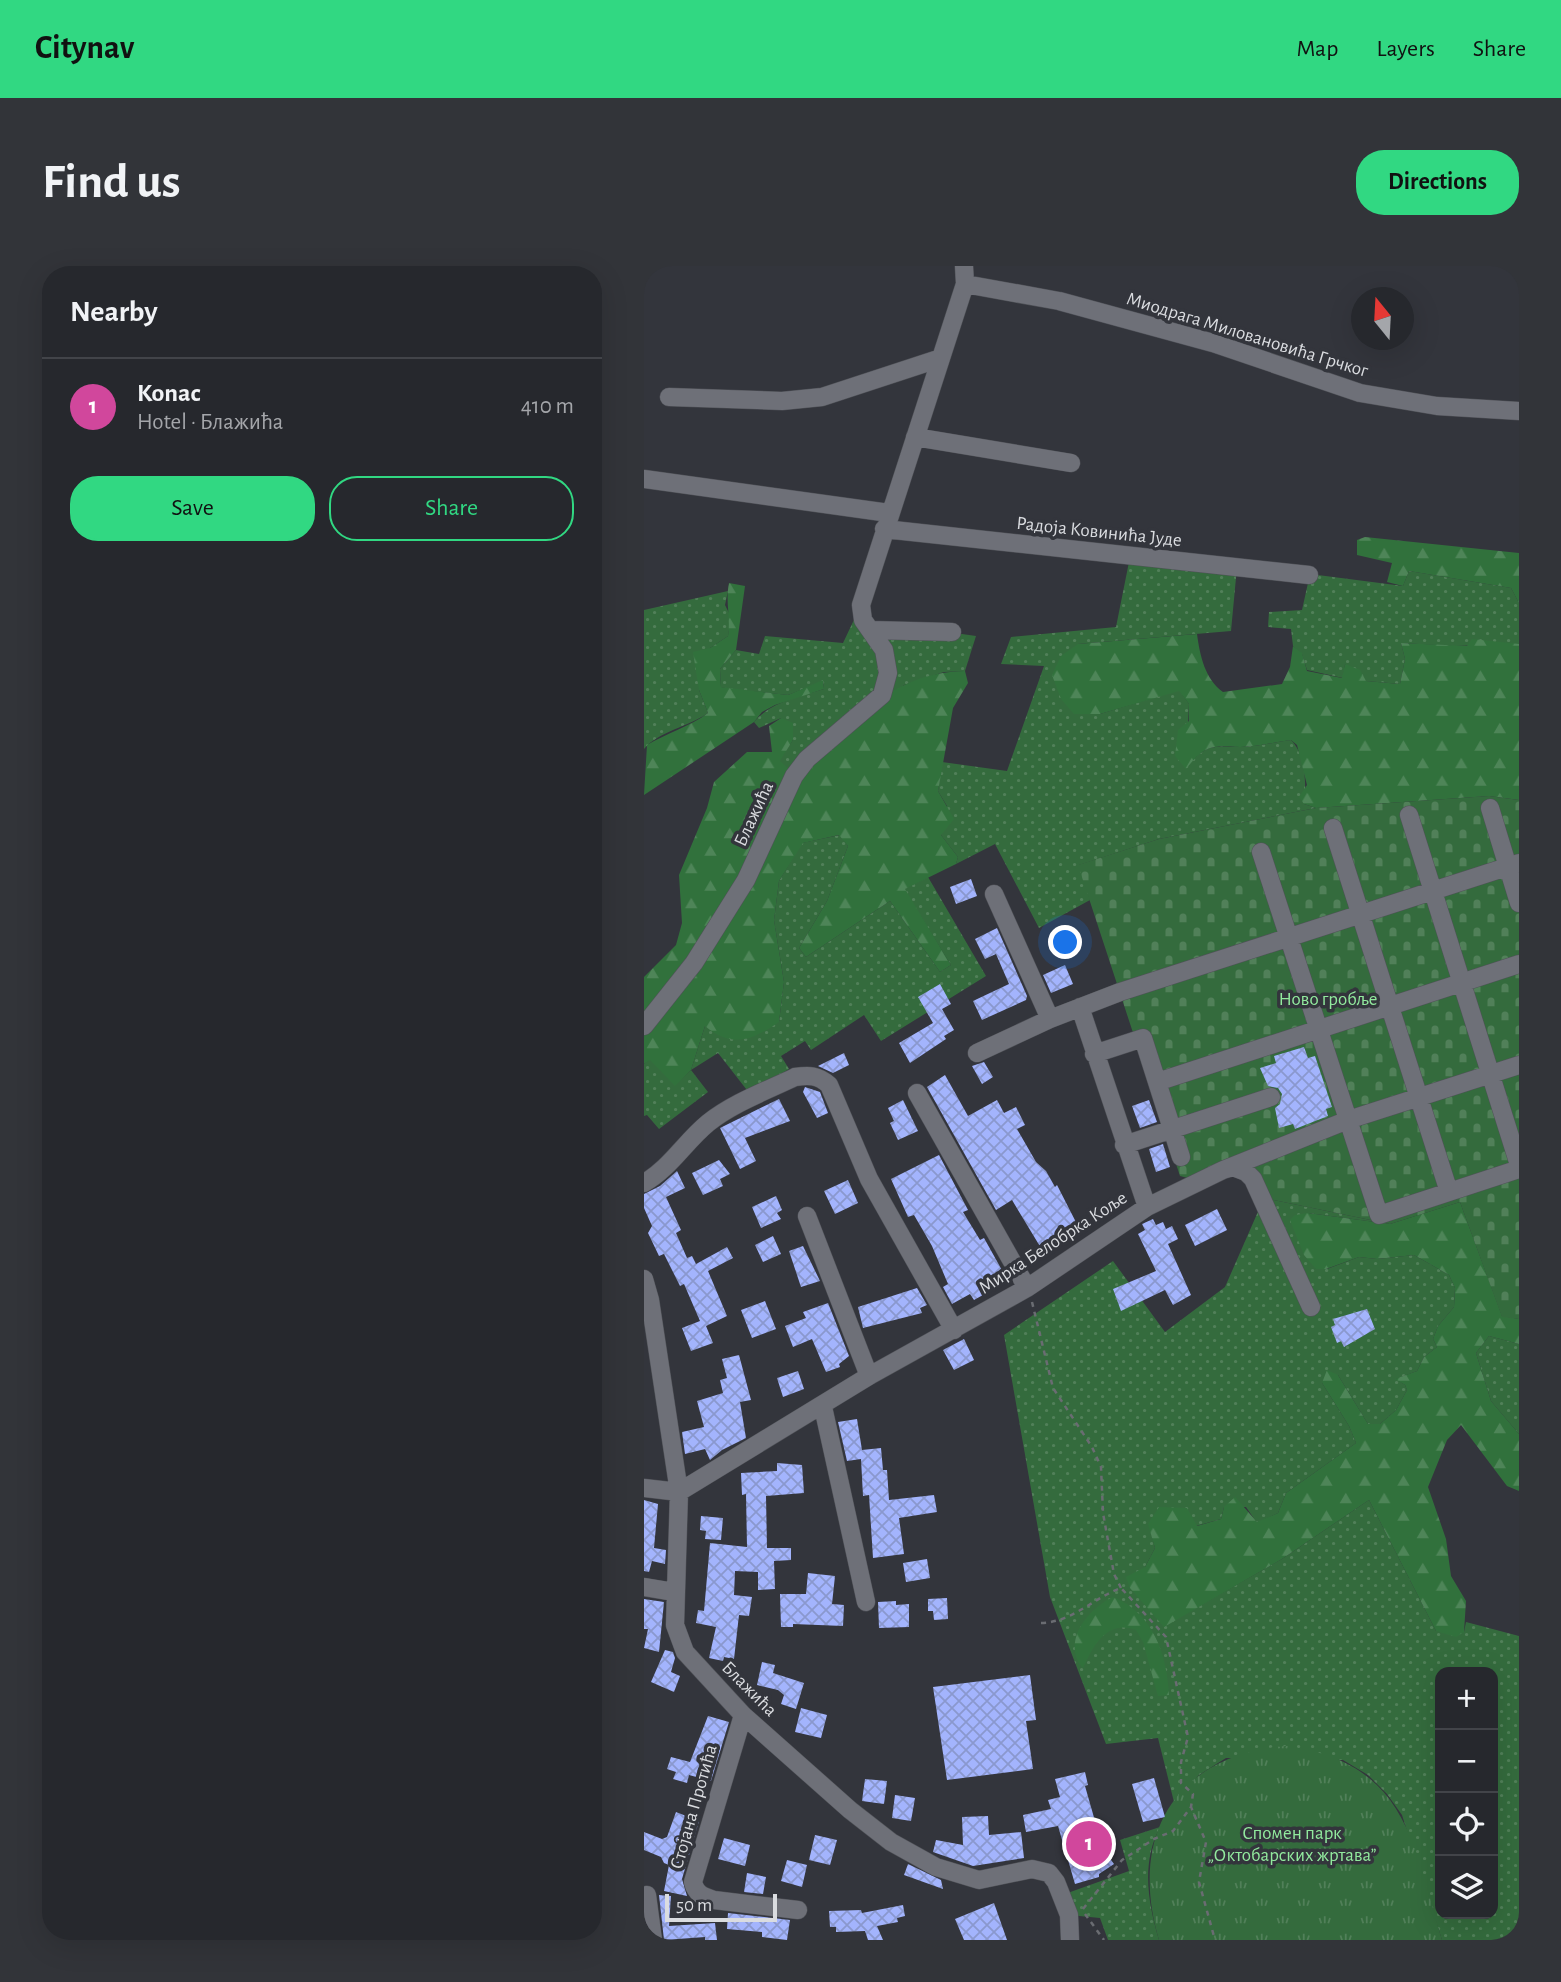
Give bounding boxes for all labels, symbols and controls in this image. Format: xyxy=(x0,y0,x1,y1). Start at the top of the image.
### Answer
text: Citynav xyxy=(35,32,134,65)
text: Map xyxy=(1296,37,1338,61)
text: Layers xyxy=(1376,37,1435,61)
text: Share xyxy=(1473,37,1526,61)
button: Directions xyxy=(1356,150,1519,215)
text: Find us xyxy=(42,158,181,207)
north arrow xyxy=(1351,287,1414,350)
street label: Миодрага Миловановића Грчког xyxy=(1124,289,1370,381)
text: Nearby xyxy=(70,297,158,327)
text: Konac xyxy=(137,380,201,406)
text: 1 xyxy=(89,395,97,418)
text: 410 m xyxy=(521,395,574,418)
text: Hotel · Блажића xyxy=(137,411,283,434)
button: Save xyxy=(70,476,315,541)
button: Share xyxy=(329,476,574,541)
street label: Радоја Ковинића Јуде xyxy=(1015,514,1183,550)
street label: Блажића xyxy=(731,778,777,849)
your location xyxy=(1048,925,1082,959)
park label: Ново гробље xyxy=(1278,990,1378,1009)
street label: Мирка Белобрка Коље xyxy=(975,1188,1131,1298)
street label: Блажића xyxy=(718,1658,780,1720)
map controls xyxy=(1435,1667,1498,1919)
button: + xyxy=(1435,1667,1498,1730)
button: − xyxy=(1435,1730,1498,1793)
street label: Стојана Протића xyxy=(667,1742,721,1871)
button: locate xyxy=(1435,1793,1498,1856)
pin: 1 xyxy=(1066,1818,1112,1870)
park label: Спомен парк „Октобарских жртава” xyxy=(1208,1824,1377,1865)
button: layers xyxy=(1435,1856,1498,1919)
scale bar xyxy=(665,1891,777,1923)
text: 50 m xyxy=(676,1896,712,1915)

